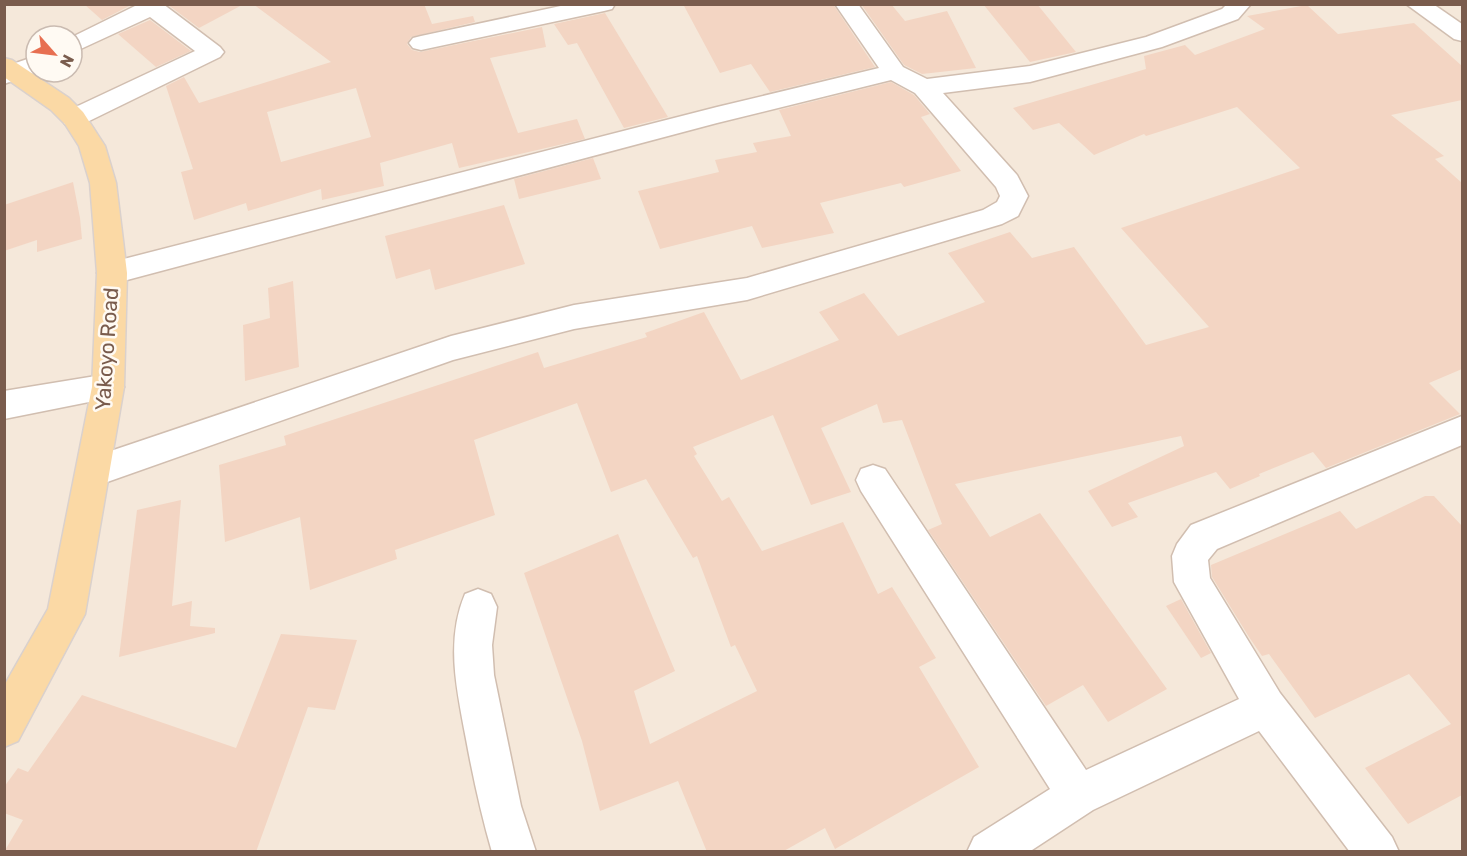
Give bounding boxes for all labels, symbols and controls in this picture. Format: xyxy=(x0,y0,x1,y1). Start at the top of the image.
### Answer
north arrow xyxy=(24,24,84,84)
text: N xyxy=(56,51,78,70)
street label: Yakoyo Road xyxy=(90,287,123,411)

